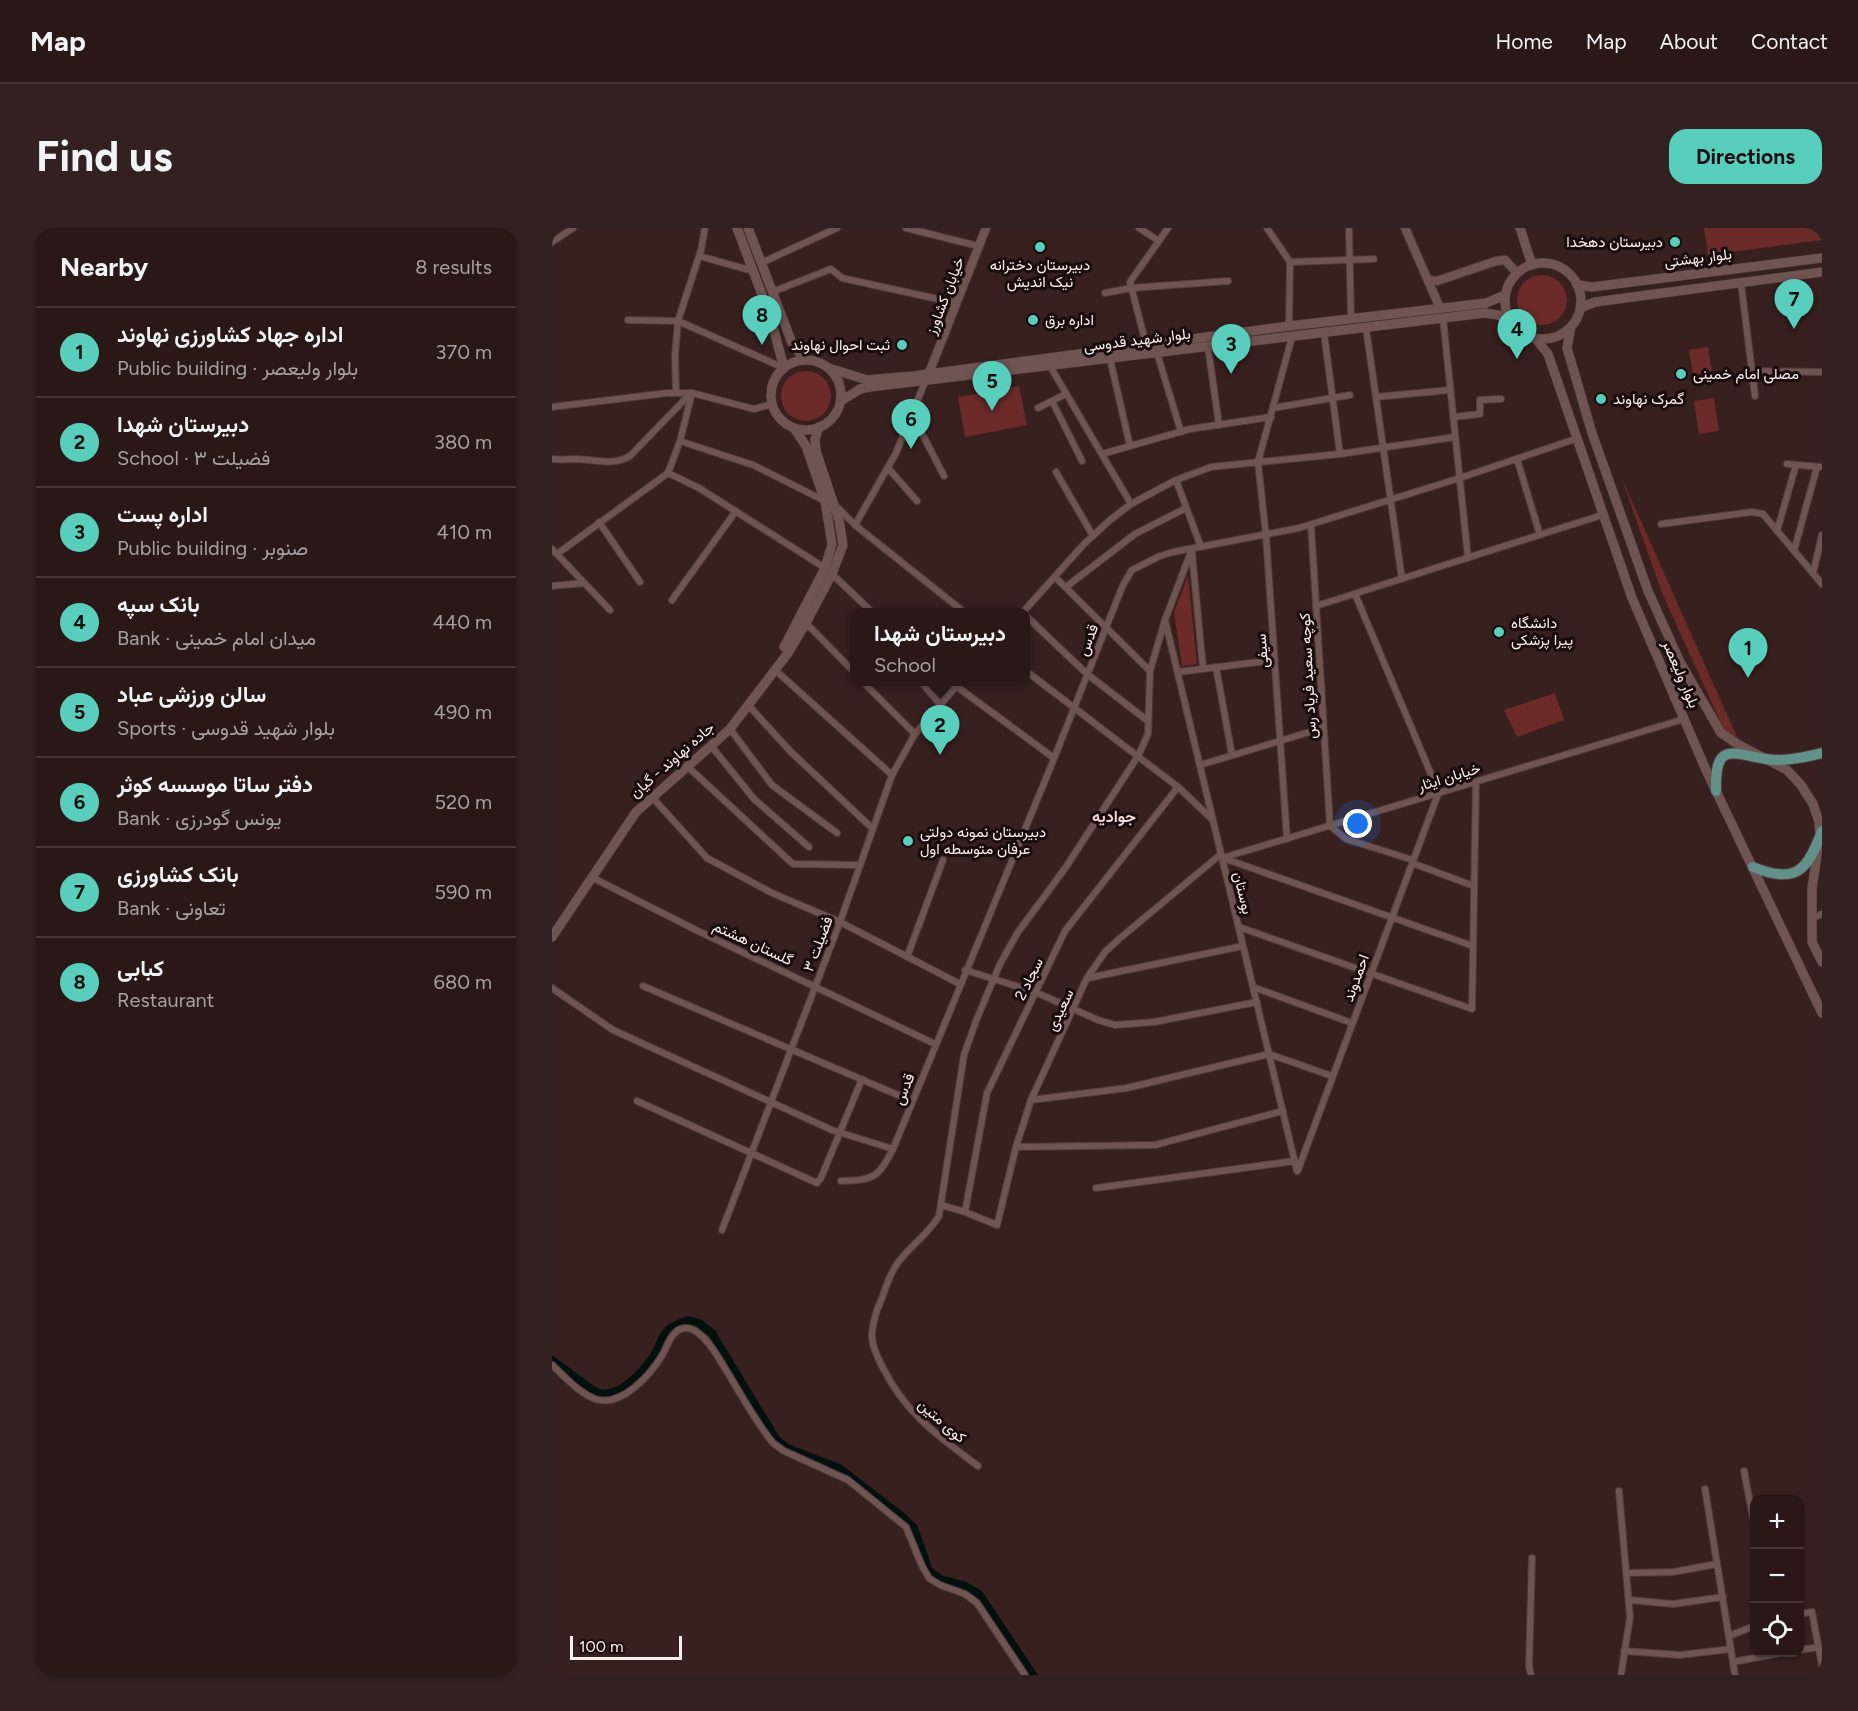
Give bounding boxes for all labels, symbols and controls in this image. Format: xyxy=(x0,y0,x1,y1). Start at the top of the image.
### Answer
text: Map xyxy=(30,24,86,58)
text: Home xyxy=(1496,29,1553,54)
text: Map xyxy=(1586,29,1627,54)
text: About xyxy=(1660,29,1718,54)
text: Contact xyxy=(1751,29,1828,54)
button: Directions xyxy=(1669,129,1822,184)
text: Find us xyxy=(36,131,173,182)
place label: دبیرستان دهخدا xyxy=(1566,233,1663,251)
marker: دبیرستان دهخدا xyxy=(1668,235,1682,249)
marker: دبیرستان دخترانه نیک اندیش xyxy=(1033,240,1047,254)
street label: بلوار بهشتی xyxy=(1663,245,1733,272)
text: Nearby xyxy=(60,251,148,283)
text: 8 results xyxy=(415,255,492,279)
street label: خیابان کشاورز xyxy=(922,255,968,338)
place label: دبیرستان دخترانه نیک اندیش xyxy=(990,256,1090,292)
pin: 7 xyxy=(1774,279,1814,329)
pin: 8 xyxy=(742,296,782,345)
pin: 4 xyxy=(1498,310,1536,359)
place label: اداره برق xyxy=(1045,311,1094,329)
marker: اداره برق xyxy=(1026,313,1040,327)
text: اداره جهاد کشاورزی نهاوند xyxy=(117,321,343,348)
pin: 3 xyxy=(1212,324,1250,374)
street label: بلوار شهید قدوسی xyxy=(1082,325,1192,356)
place label: ثبت احوال نهاوند xyxy=(791,336,890,354)
marker: ثبت احوال نهاوند xyxy=(895,338,909,352)
text: 1 xyxy=(75,340,84,364)
text: 370 m xyxy=(436,340,492,364)
text: Public building · بلوار ولیعصر xyxy=(117,356,358,380)
pin: 5 xyxy=(972,362,1012,411)
place label: مصلی امام خمینی xyxy=(1693,365,1799,384)
marker: مصلی امام خمینی xyxy=(1674,367,1688,381)
place label: گمرک نهاوند xyxy=(1613,390,1684,408)
marker: گمرک نهاوند xyxy=(1594,392,1608,406)
pin: 6 xyxy=(892,400,930,449)
text: دبیرستان شهدا xyxy=(117,411,249,438)
text: 2 xyxy=(74,430,85,454)
text: 380 m xyxy=(434,430,492,454)
text: School · فضیلت ۳ xyxy=(117,446,271,470)
text: اداره پست xyxy=(117,501,208,528)
text: 3 xyxy=(74,520,85,544)
text: 410 m xyxy=(437,520,492,544)
text: Public building · صنوبر xyxy=(117,536,308,560)
text: بانک سپه xyxy=(117,591,200,618)
popup xyxy=(850,608,1030,686)
text: 4 xyxy=(73,610,86,634)
text: 440 m xyxy=(432,610,492,634)
street label: کوچه سعید فریاد رس xyxy=(1296,612,1321,739)
place label: دانشگاه پیرا پزشکی xyxy=(1511,614,1573,650)
text: دبیرستان شهدا xyxy=(874,620,1006,647)
street label: قدس xyxy=(1074,621,1103,659)
marker: دانشگاه پیرا پزشکی xyxy=(1492,625,1506,639)
text: Bank · میدان امام خمینی xyxy=(117,626,316,650)
pin: 1 xyxy=(1728,628,1768,678)
street label: سیفی xyxy=(1252,633,1273,669)
street label: بلوار ولیعصر xyxy=(1658,636,1703,711)
text: School xyxy=(874,653,936,677)
text: سالن ورزشی عباد xyxy=(117,681,266,708)
text: 5 xyxy=(74,700,85,724)
text: 490 m xyxy=(433,700,492,724)
pin: 2 xyxy=(920,706,960,755)
text: Sports · بلوار شهید قدوسی xyxy=(117,716,335,740)
street label: جاده نهاوند - گیان xyxy=(626,718,718,802)
street label: خیابان ایثار xyxy=(1415,759,1483,795)
text: دفتر ساتا موسسه کوثر xyxy=(117,771,313,798)
text: 6 xyxy=(74,790,85,814)
text: 520 m xyxy=(435,790,492,814)
text: Bank · یونس گودرزی xyxy=(117,806,282,830)
district label: جوادیه xyxy=(1092,807,1136,827)
your location xyxy=(1343,809,1372,838)
place label: دبیرستان نمونه دولتی عرفان متوسطه اول xyxy=(920,823,1046,858)
marker: دبیرستان نمونه دولتی عرفان متوسطه اول xyxy=(901,834,915,848)
text: بانک کشاورزی xyxy=(117,861,239,888)
street label: بوستان xyxy=(1229,870,1257,916)
text: 7 xyxy=(74,880,85,904)
text: 590 m xyxy=(434,880,492,904)
text: Bank · تعاونی xyxy=(117,896,226,920)
street label: فضیلت ۳ xyxy=(799,914,837,974)
street label: گلستان هشتم xyxy=(710,917,796,970)
street label: احمدوند xyxy=(1339,952,1373,1004)
text: کبابی xyxy=(117,955,164,982)
street label: سجاد 2 xyxy=(1011,955,1047,1003)
text: 8 xyxy=(73,970,86,994)
text: 680 m xyxy=(434,970,492,994)
street label: سعیدی xyxy=(1042,986,1079,1034)
text: Restaurant xyxy=(117,988,214,1012)
street label: قدس xyxy=(890,1070,919,1108)
street label: کوی متین xyxy=(914,1395,970,1448)
map controls xyxy=(1750,1495,1804,1657)
button: + xyxy=(1750,1495,1804,1549)
button: − xyxy=(1750,1549,1804,1603)
button: locate xyxy=(1750,1603,1804,1657)
scale bar xyxy=(570,1633,682,1660)
text: 100 m xyxy=(579,1637,624,1656)

